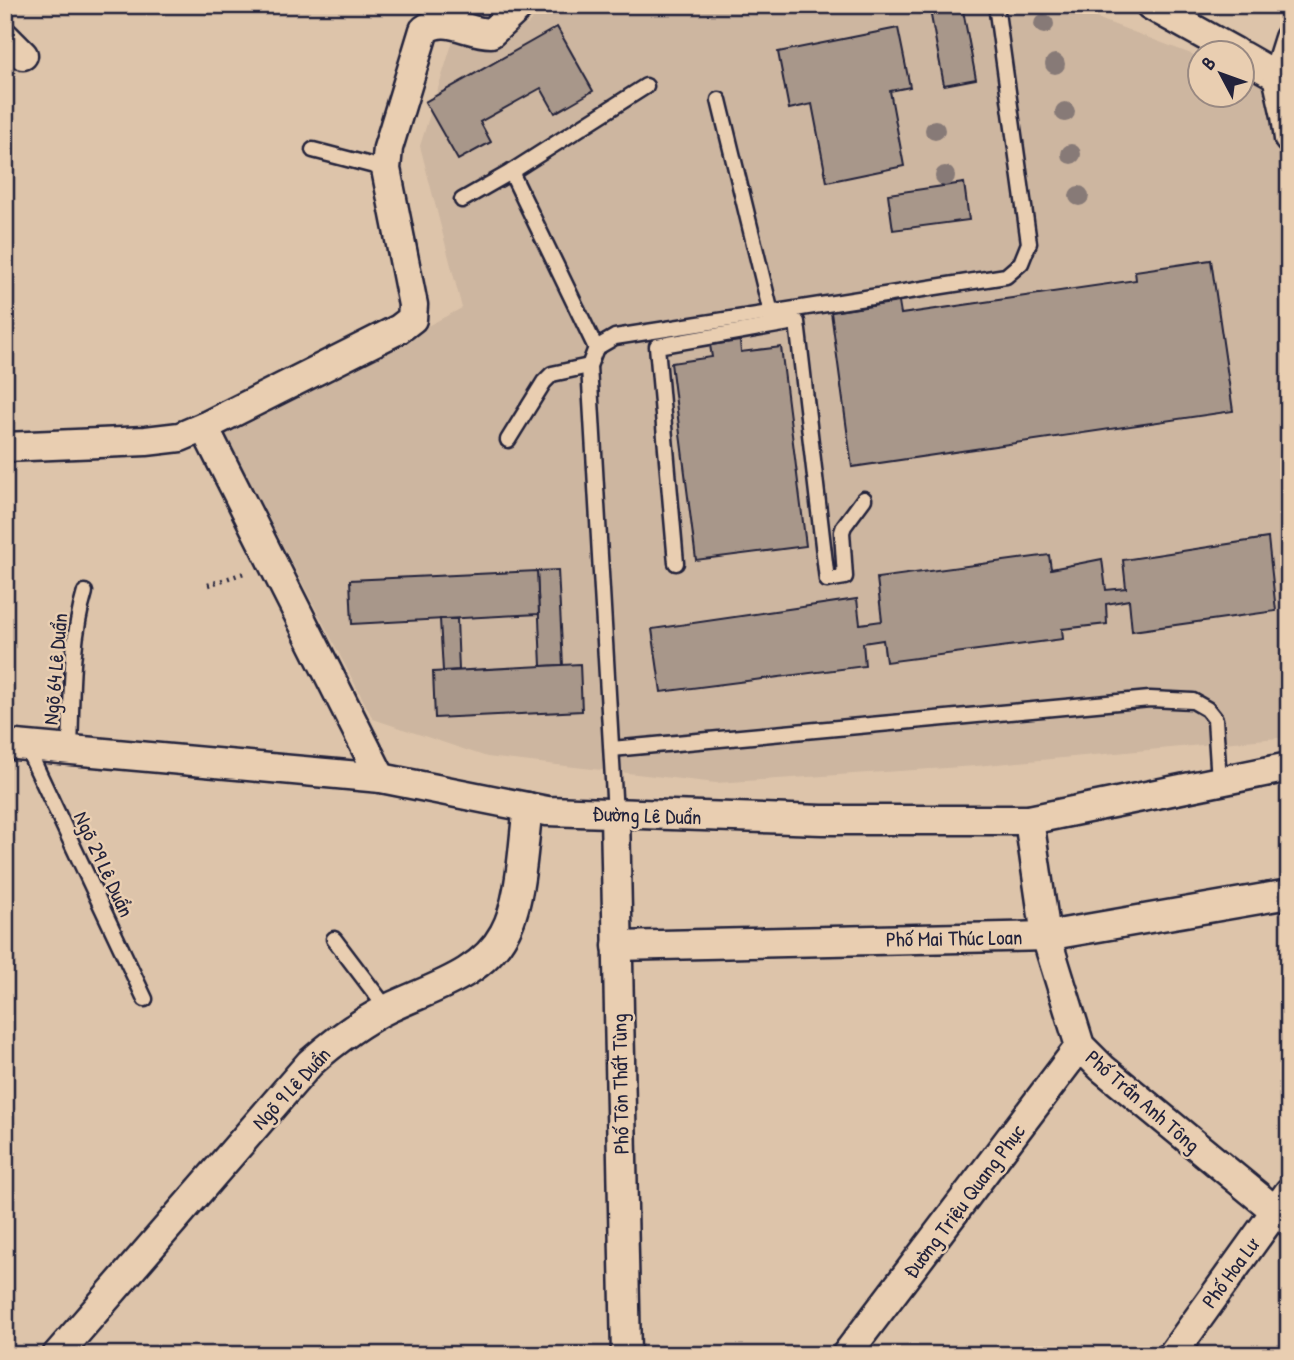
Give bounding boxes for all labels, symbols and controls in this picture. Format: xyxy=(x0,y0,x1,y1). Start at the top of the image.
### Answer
north arrow xyxy=(1186,38,1256,108)
text: B xyxy=(1195,50,1221,75)
street label: Ngõ 64 Lê Duẩn xyxy=(36,612,74,726)
street label: Đường Lê Duẩn xyxy=(592,799,702,831)
street label: Ngõ 29 Lê Duẩn xyxy=(67,807,141,921)
street label: Phố Mai Thúc Loan xyxy=(886,922,1022,954)
street label: Phố Tôn Thất Tùng xyxy=(604,1013,636,1155)
street label: Ngõ 9 Lê Duẩn xyxy=(245,1040,337,1136)
street label: Phố Trần Anh Tông xyxy=(1079,1043,1207,1159)
street label: Đường Triệu Quang Phục xyxy=(897,1117,1032,1284)
street label: Phố Hoa Lư xyxy=(1195,1231,1266,1314)

